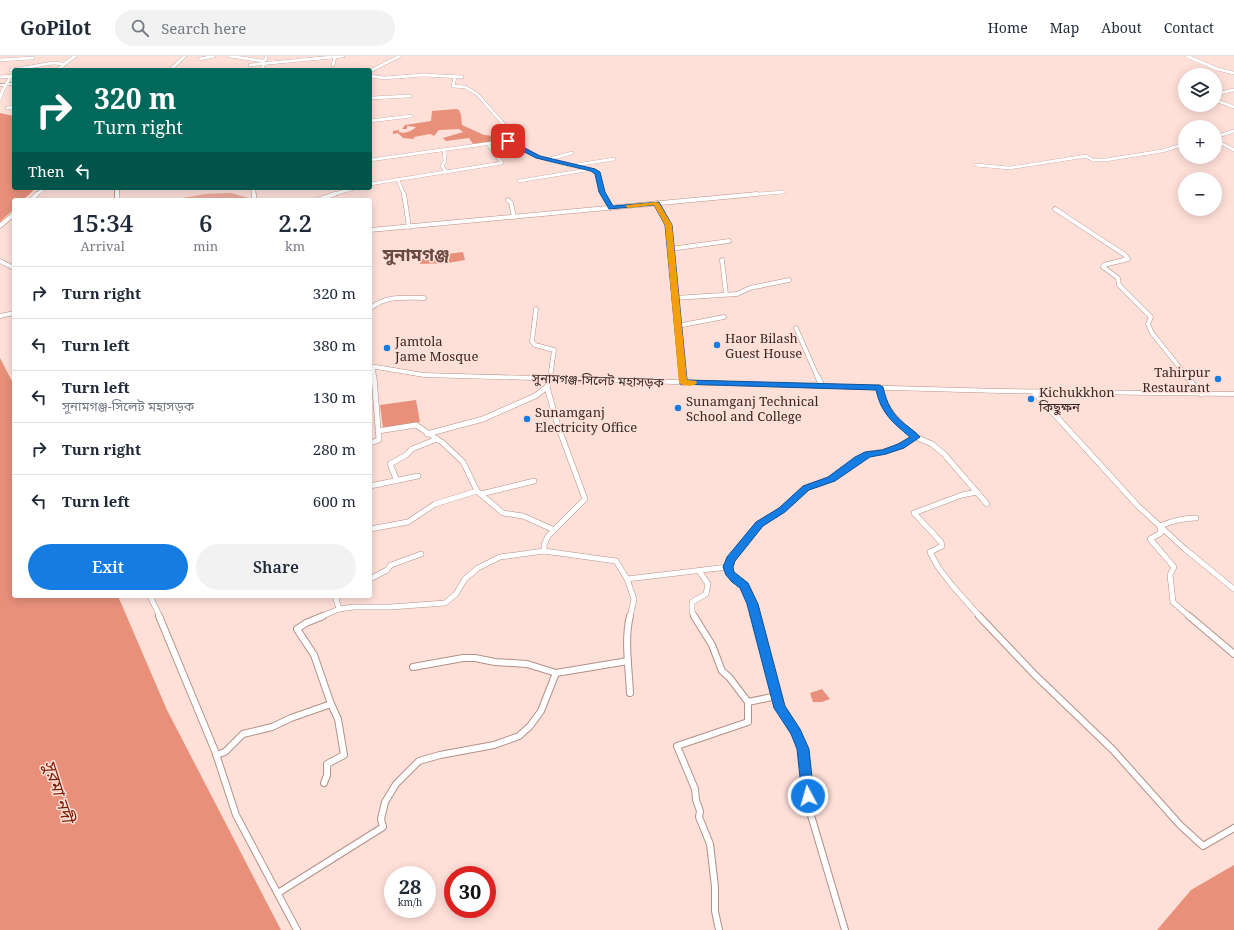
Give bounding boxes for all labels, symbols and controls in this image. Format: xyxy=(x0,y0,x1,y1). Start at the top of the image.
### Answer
search box xyxy=(115,10,395,46)
text: GoPilot xyxy=(20,15,91,41)
icon: search xyxy=(129,17,151,39)
text: Search here xyxy=(161,18,246,38)
text: Home xyxy=(988,18,1028,37)
text: Map xyxy=(1050,18,1079,37)
text: About xyxy=(1101,18,1142,37)
text: Contact xyxy=(1164,18,1214,37)
map controls xyxy=(1178,68,1222,216)
button: layers xyxy=(1178,68,1222,112)
text: 320 m xyxy=(94,79,176,117)
icon: right xyxy=(28,84,80,136)
text: Turn right xyxy=(94,115,183,139)
button: + xyxy=(1178,120,1222,164)
pin xyxy=(491,124,525,158)
icon: arrive xyxy=(497,130,519,152)
icon: left xyxy=(72,160,94,182)
text: Then xyxy=(28,161,64,181)
button: − xyxy=(1178,172,1222,216)
text: 15:34 xyxy=(72,206,133,239)
text: 6 xyxy=(199,206,212,239)
text: 2.2 xyxy=(278,206,312,239)
text: Arrival xyxy=(80,237,125,255)
text: min xyxy=(193,237,218,255)
text: km xyxy=(285,237,305,255)
district label: সুনামগঞ্জ xyxy=(382,242,449,266)
icon: right xyxy=(28,282,50,304)
text: Turn right xyxy=(62,283,141,303)
text: 320 m xyxy=(313,283,356,303)
place label: Haor Bilash Guest House xyxy=(725,329,802,362)
place label: Jamtola Jame Mosque xyxy=(394,332,478,365)
icon: left xyxy=(28,334,50,356)
text: Turn left xyxy=(62,335,130,355)
text: 380 m xyxy=(313,335,356,355)
marker: Haor Bilash Guest House xyxy=(712,340,722,350)
marker: Jamtola Jame Mosque xyxy=(382,343,392,353)
place label: Tahirpur Restaurant xyxy=(1142,363,1210,396)
street label: সুনামগঞ্জ-সিলেট মহাসড়ক xyxy=(531,369,665,391)
marker: Tahirpur Restaurant xyxy=(1213,374,1223,384)
text: Turn left xyxy=(62,377,130,397)
place label: Kichukkhon কিছুক্ষন xyxy=(1038,383,1115,416)
icon: left xyxy=(28,386,50,408)
text: 130 m xyxy=(313,387,356,407)
place label: Sunamganj Technical School and College xyxy=(686,392,819,425)
marker: Kichukkhon কিছুক্ষন xyxy=(1026,394,1036,404)
text: সুনামগঞ্জ-সিলেট মহাসড়ক xyxy=(62,397,194,415)
place label: Sunamganj Electricity Office xyxy=(535,403,637,436)
marker: Sunamganj Technical School and College xyxy=(673,403,683,413)
marker: Sunamganj Electricity Office xyxy=(522,414,532,424)
icon: right xyxy=(28,438,50,460)
text: Turn right xyxy=(62,439,141,459)
text: 280 m xyxy=(313,439,356,459)
icon: left xyxy=(28,490,50,512)
text: Turn left xyxy=(62,491,130,511)
text: 600 m xyxy=(313,491,356,511)
button: Exit xyxy=(28,544,188,590)
button: Share xyxy=(196,544,356,590)
water label: সুরমা নদী xyxy=(38,757,81,828)
position arrow xyxy=(787,775,829,817)
speed limit sign: 30 xyxy=(444,866,496,918)
text: 28 xyxy=(399,873,421,900)
text: km/h xyxy=(398,895,422,909)

